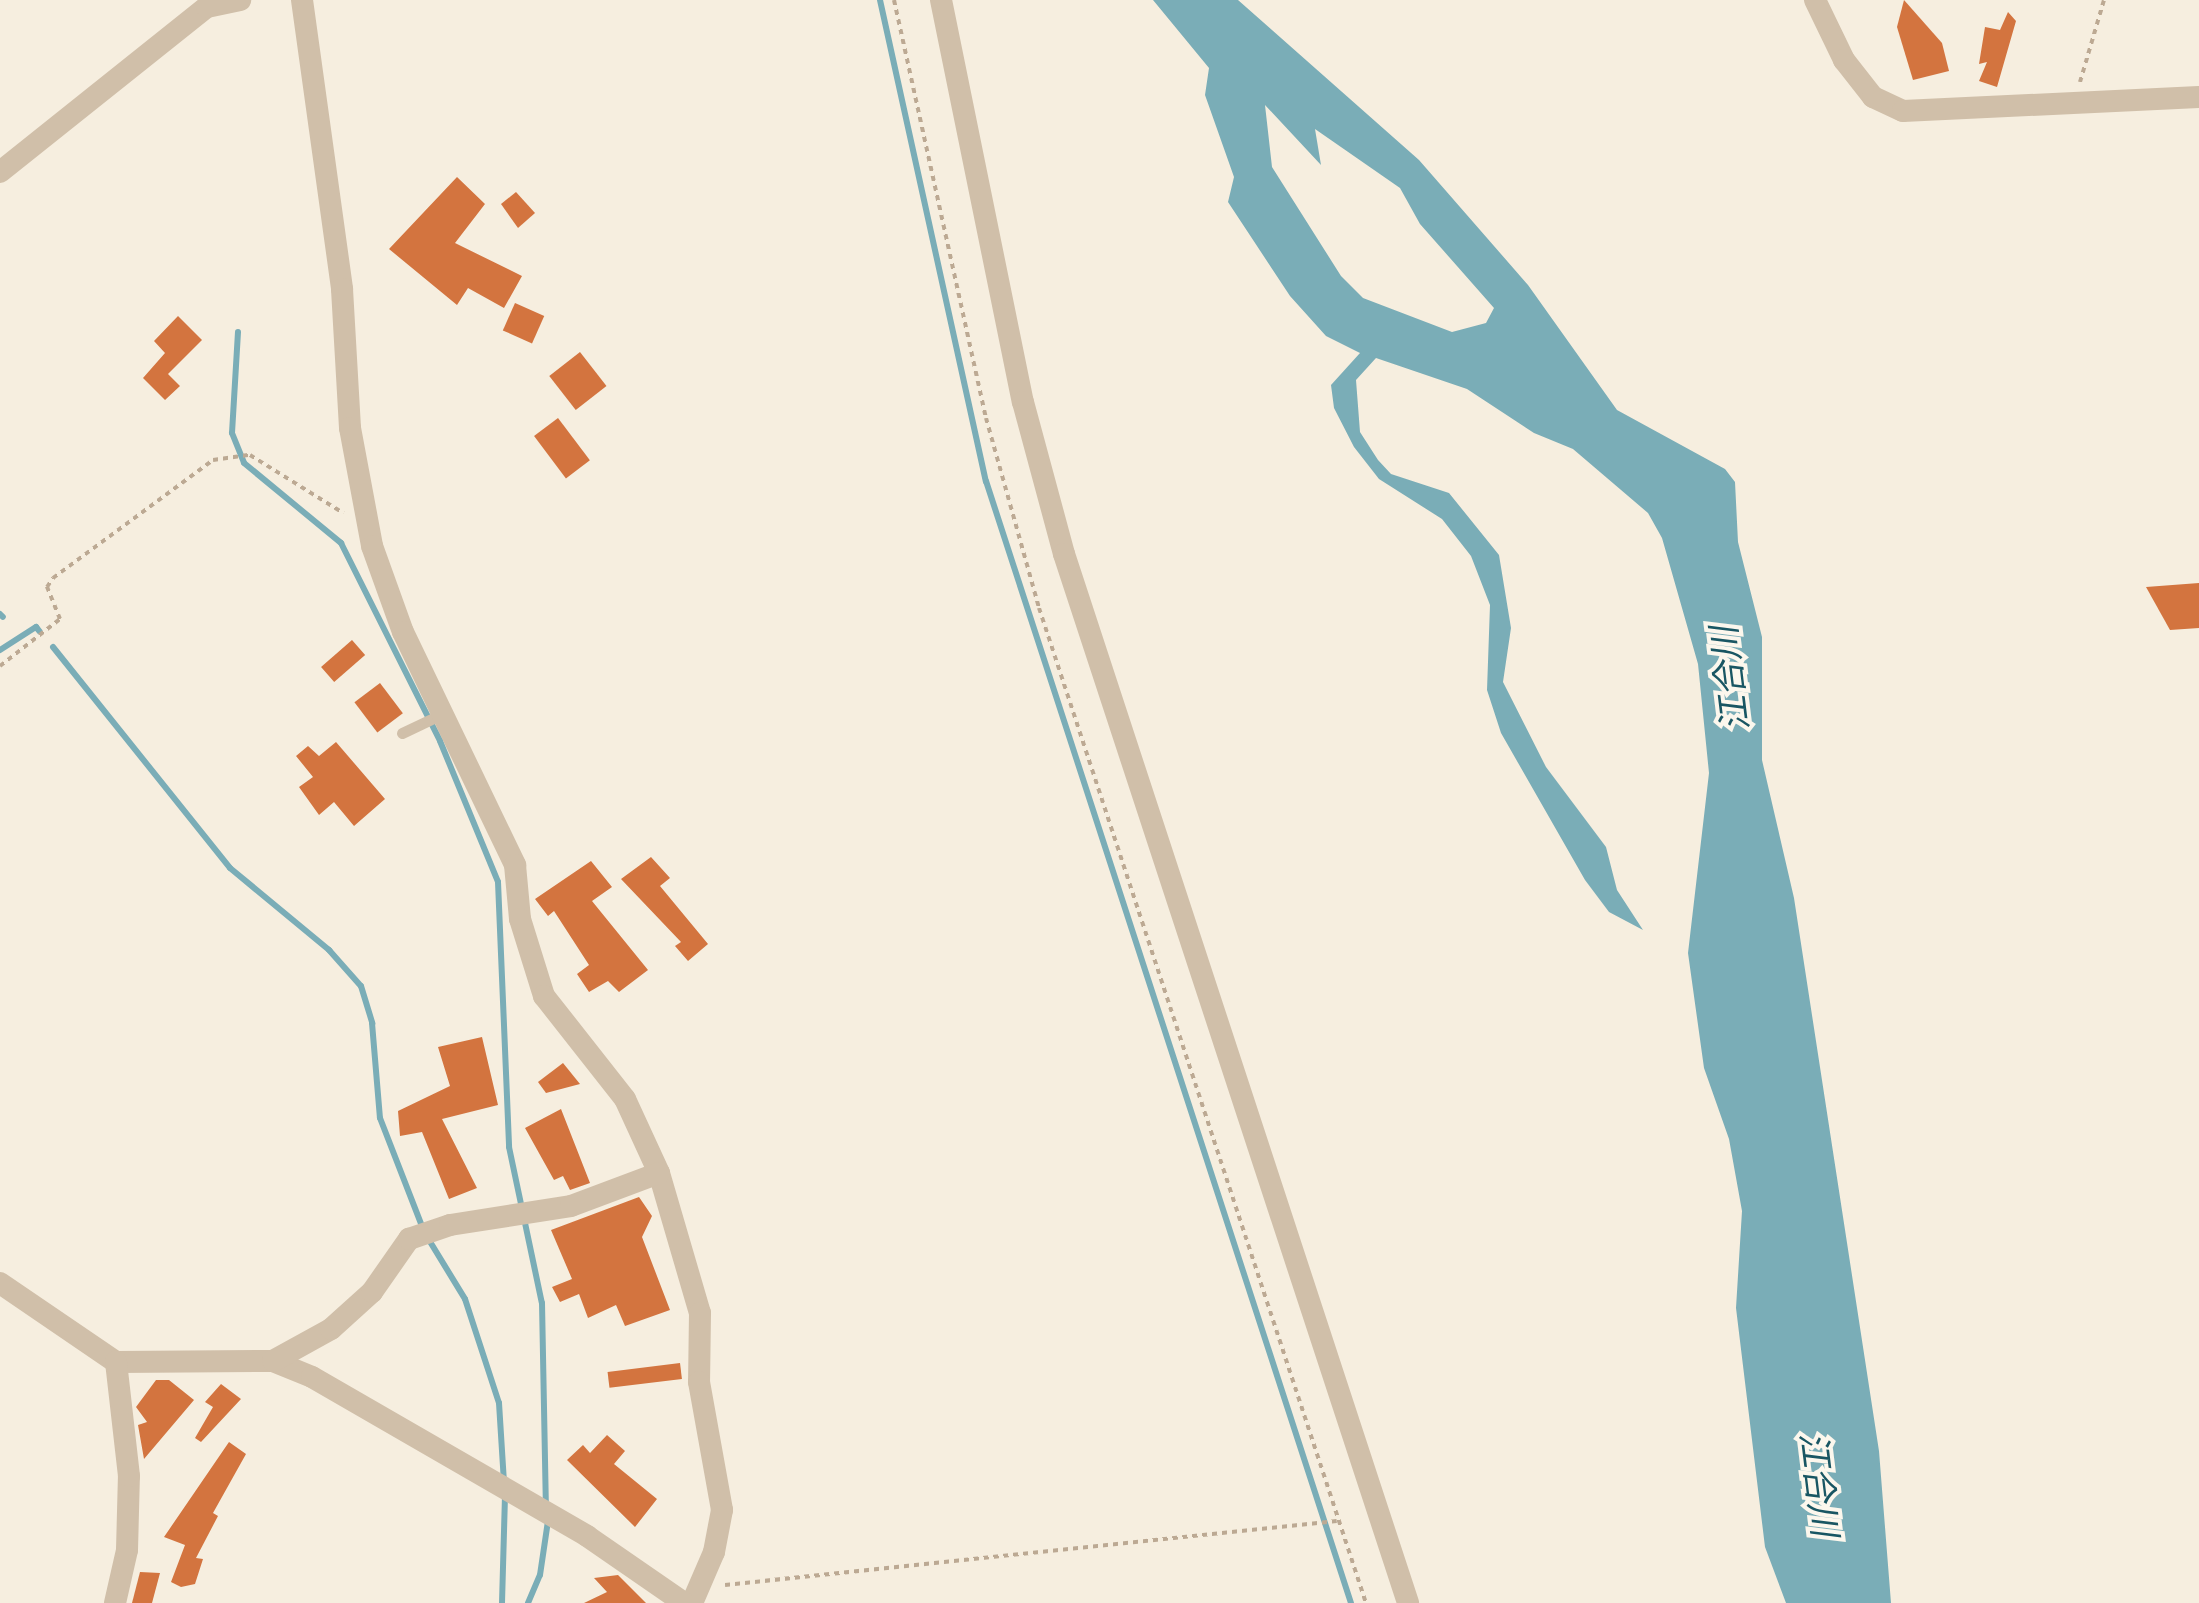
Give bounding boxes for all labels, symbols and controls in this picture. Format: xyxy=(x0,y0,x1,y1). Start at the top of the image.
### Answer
water label: 江合川 xyxy=(1702,624,1756,734)
water label: 江合川 xyxy=(1793,1429,1847,1539)

